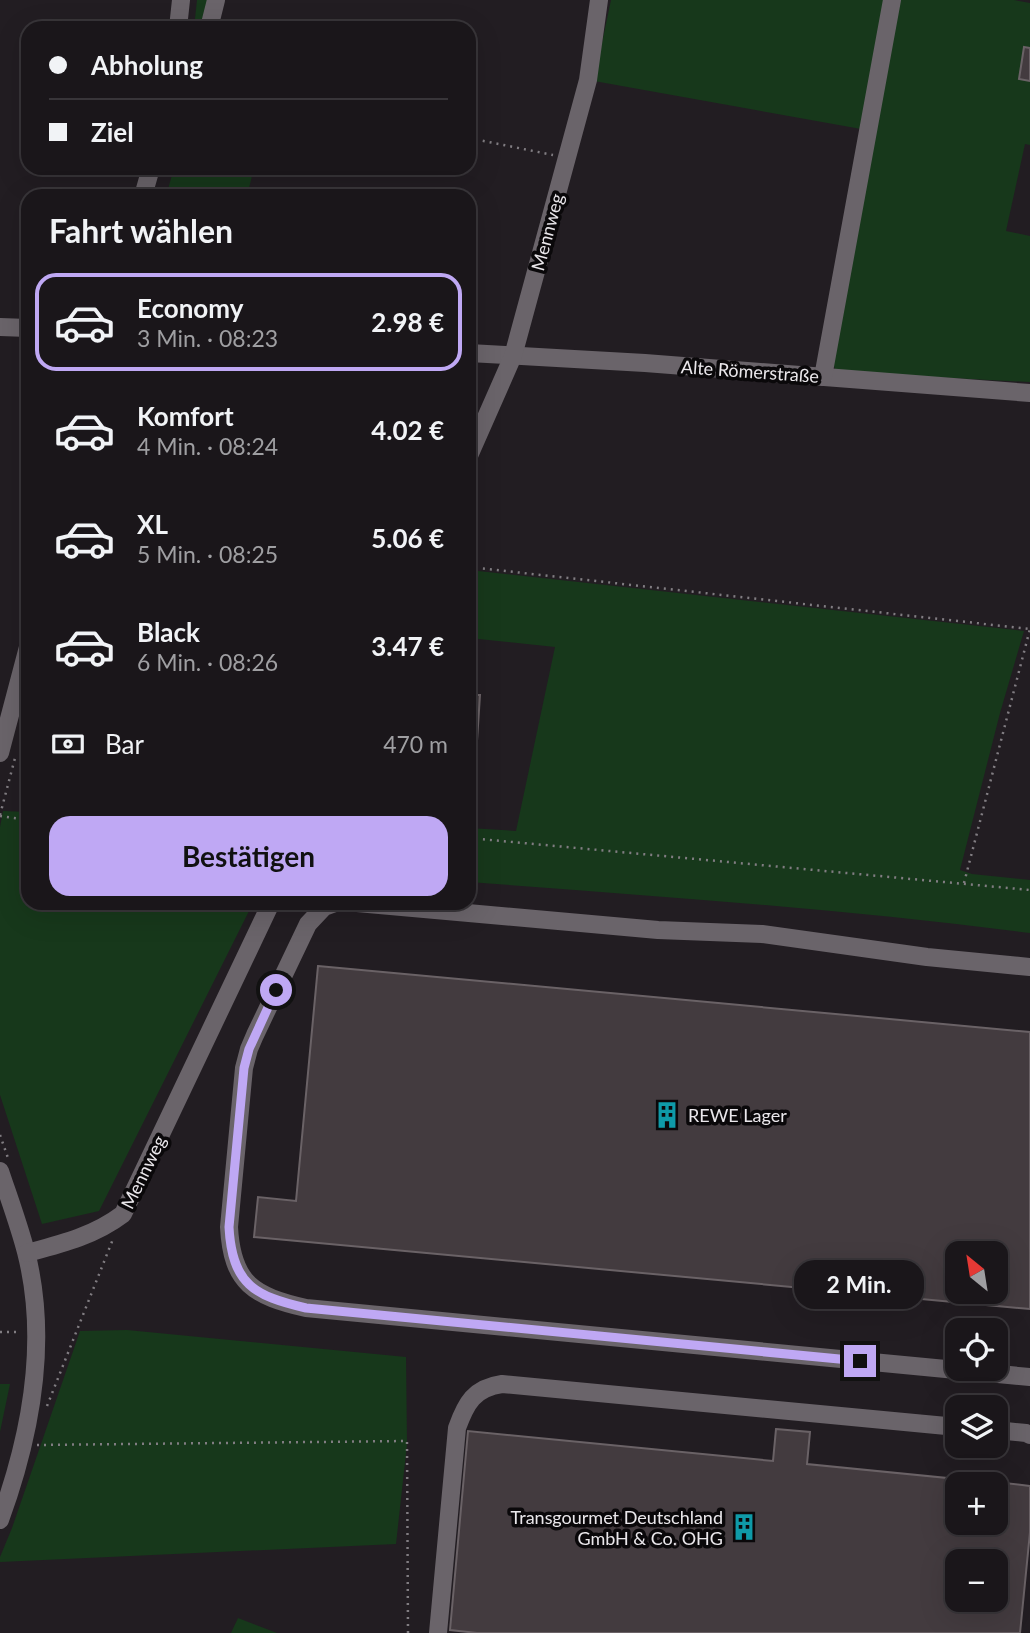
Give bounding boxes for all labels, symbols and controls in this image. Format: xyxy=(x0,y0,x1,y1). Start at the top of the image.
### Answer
text: Abholung xyxy=(91,49,203,81)
text: Ziel xyxy=(91,116,134,148)
street label: Mennweg xyxy=(526,191,568,273)
text: Fahrt wählen xyxy=(49,211,233,250)
icon: car xyxy=(53,291,116,354)
text: Economy xyxy=(137,292,243,324)
text: 2.98 € xyxy=(371,306,444,338)
text: 3 Min. · 08:23 xyxy=(137,324,278,352)
street label: Alte Römerstraße xyxy=(680,355,820,387)
icon: car xyxy=(53,399,116,462)
text: Komfort xyxy=(137,400,234,432)
text: 4.02 € xyxy=(371,414,444,446)
text: 4 Min. · 08:24 xyxy=(137,432,278,460)
icon: car xyxy=(53,507,116,570)
text: XL xyxy=(137,508,168,540)
text: 5.06 € xyxy=(371,522,444,554)
text: 5 Min. · 08:25 xyxy=(137,540,278,568)
icon: car xyxy=(53,615,116,678)
text: Black xyxy=(137,616,200,648)
text: 3.47 € xyxy=(371,630,444,662)
text: 6 Min. · 08:26 xyxy=(137,648,278,676)
icon: cash xyxy=(49,725,87,763)
text: Bar xyxy=(105,728,144,760)
text: 470 m xyxy=(383,730,448,758)
button: Bestätigen xyxy=(49,816,448,896)
route start xyxy=(260,974,292,1006)
building icon: REWE Lager xyxy=(652,1100,682,1130)
place label: REWE Lager xyxy=(688,1104,787,1126)
street label: Mennweg xyxy=(116,1132,170,1212)
north arrow xyxy=(945,1241,1008,1304)
map controls xyxy=(945,1241,1008,1612)
callout: 2 Min. xyxy=(795,1260,925,1308)
text: 2 Min. xyxy=(827,1270,891,1298)
button: locate xyxy=(945,1318,1008,1381)
route end xyxy=(844,1345,876,1377)
button: layers xyxy=(945,1395,1008,1458)
button: + xyxy=(945,1472,1008,1535)
place label: Transgourmet Deutschland GmbH & Co. OHG xyxy=(511,1506,723,1549)
building icon: Transgourmet Deutschland GmbH & Co. OHG xyxy=(729,1512,759,1542)
button: − xyxy=(945,1549,1008,1612)

